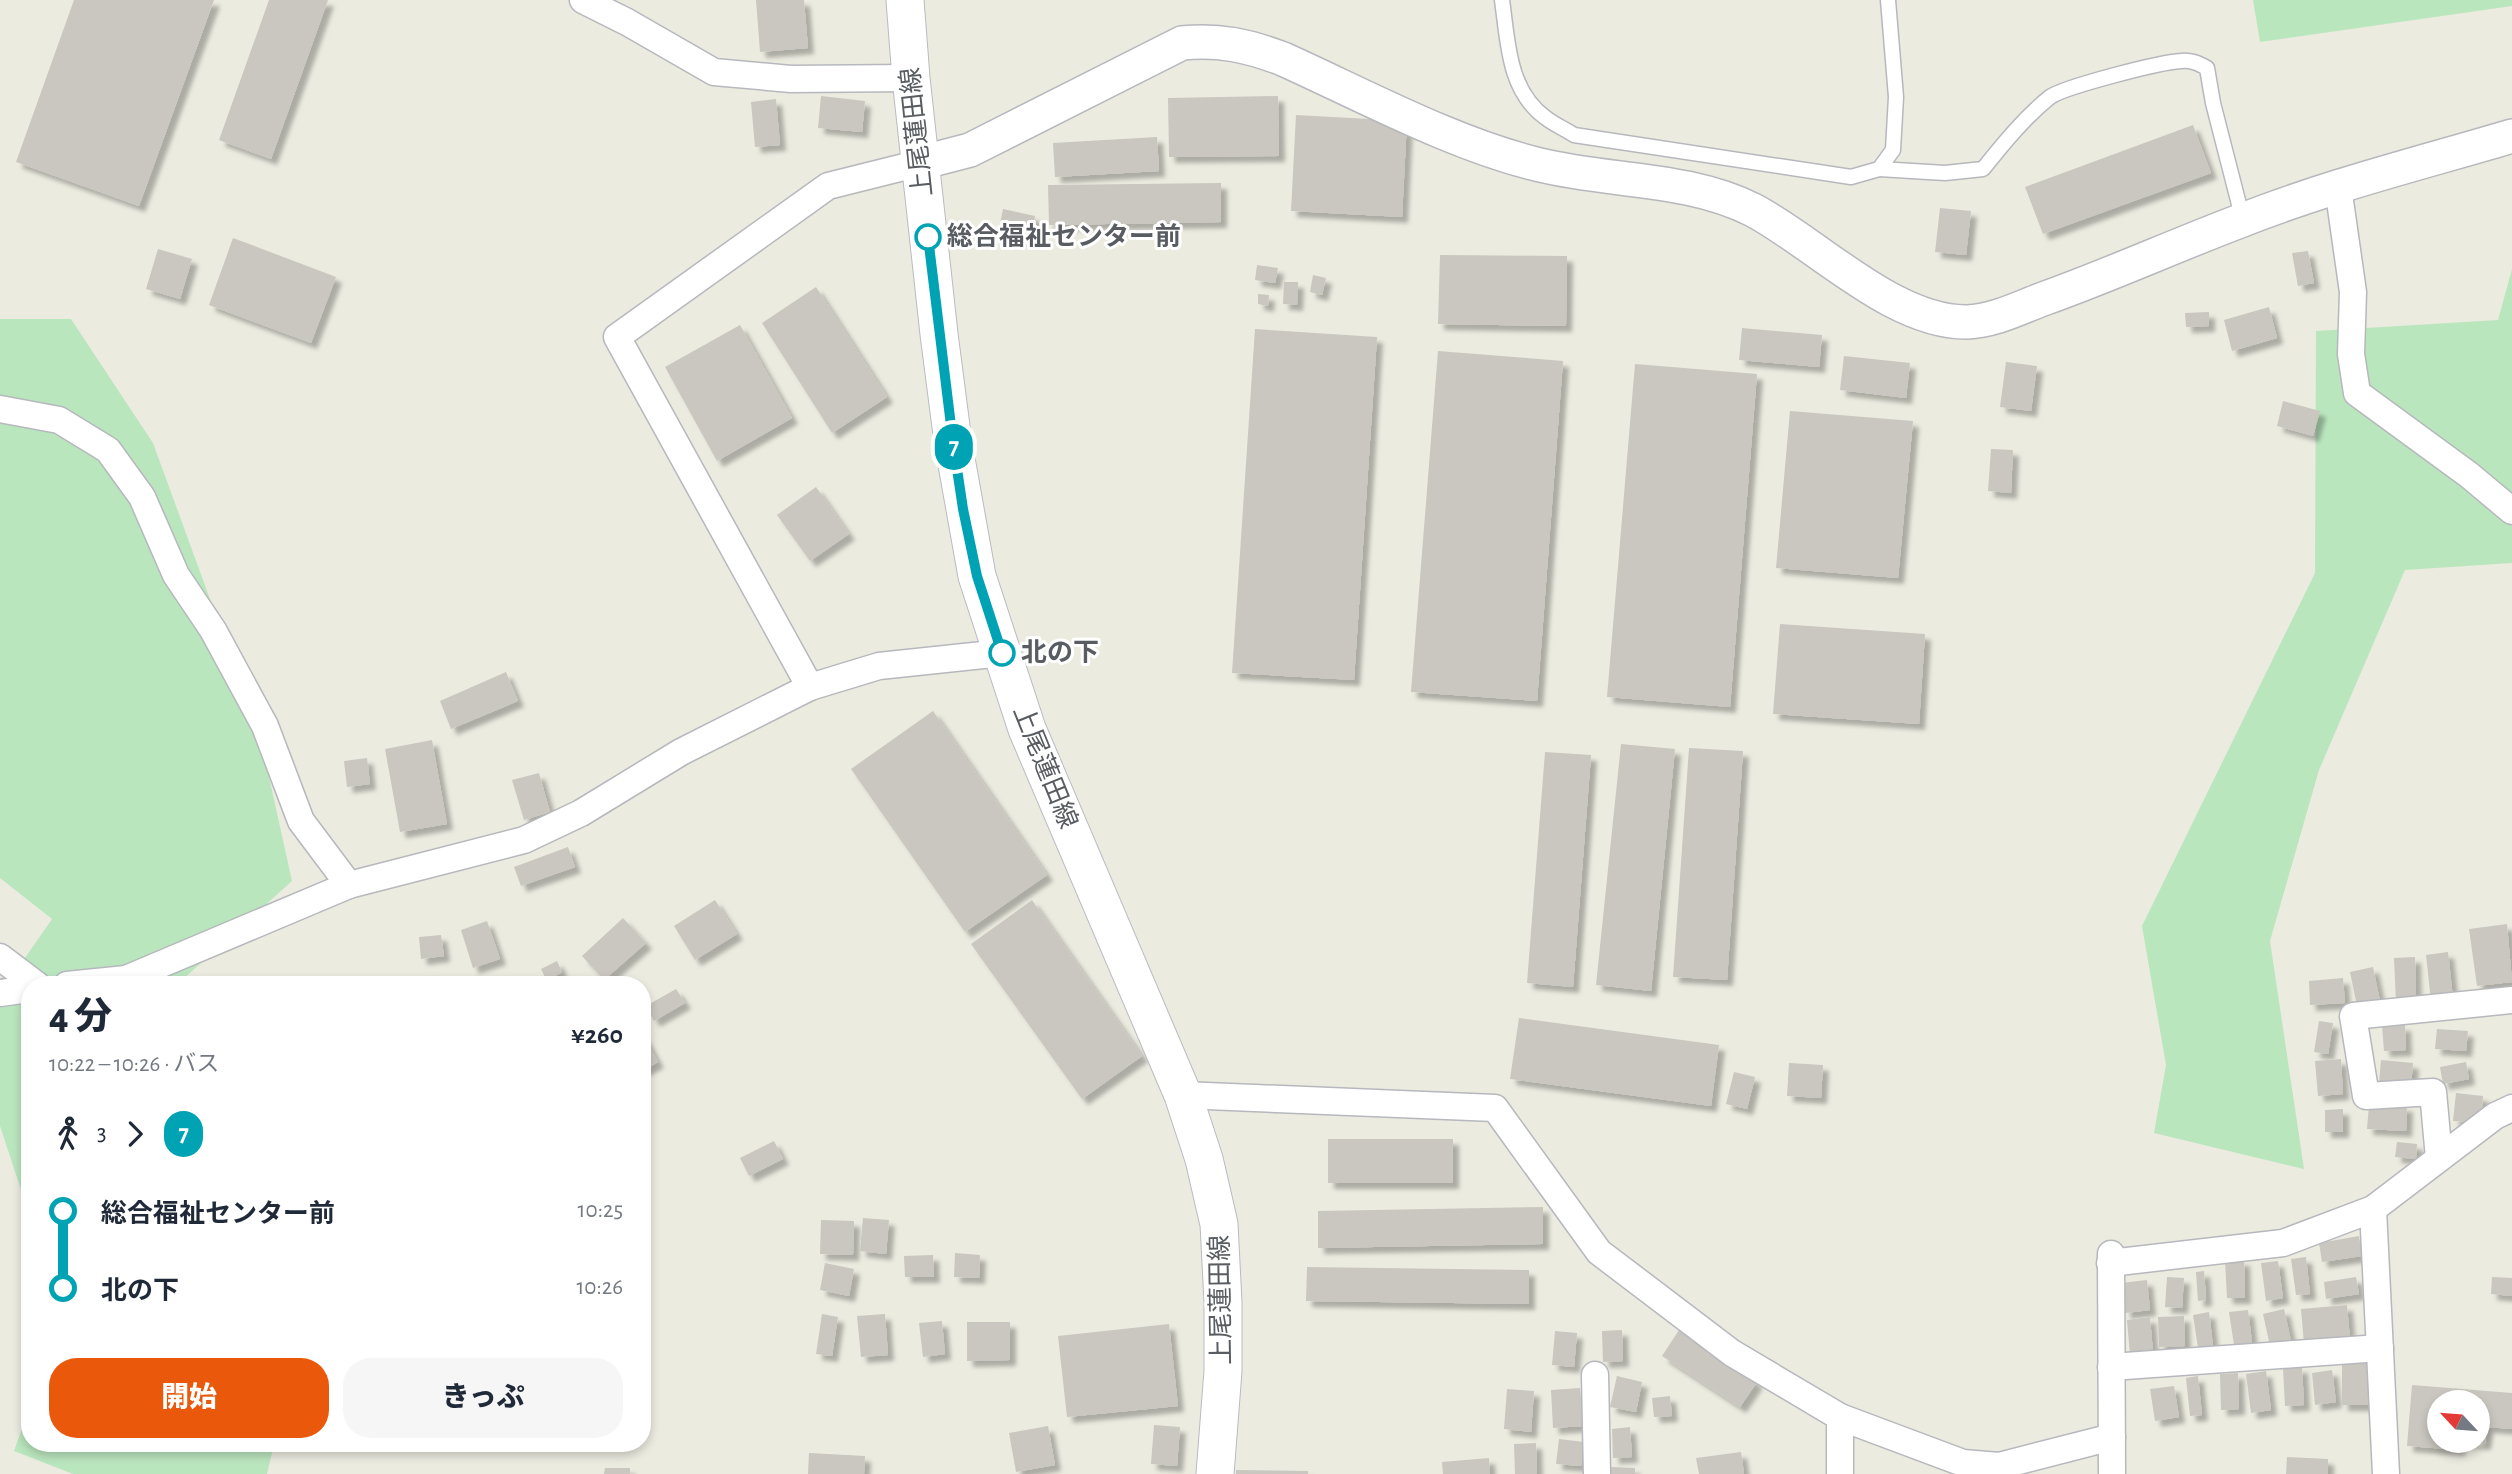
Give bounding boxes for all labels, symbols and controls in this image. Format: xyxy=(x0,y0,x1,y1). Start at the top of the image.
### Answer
street label: 上尾蓮田線 xyxy=(896,66,937,198)
place label: 総合福祉センター前 xyxy=(947,222,1181,250)
marker: 総合福祉センター前 xyxy=(915,224,941,250)
line badge: 7 xyxy=(931,424,977,470)
text: 7 xyxy=(949,435,959,459)
place label: 北の下 xyxy=(1021,639,1099,666)
marker: 北の下 xyxy=(989,640,1015,666)
street label: 上尾蓮田線 xyxy=(1009,701,1082,832)
text: 4 分 xyxy=(49,999,112,1037)
text: ¥260 xyxy=(571,1022,623,1048)
text: 10:22 – 10:26 · バス xyxy=(49,1053,219,1076)
icon: walk xyxy=(49,1115,87,1153)
icon: forward xyxy=(116,1115,154,1153)
text: 3 xyxy=(97,1122,106,1145)
text: 7 xyxy=(178,1122,189,1146)
text: 10:25 xyxy=(578,1199,623,1222)
text: 総合福祉センター前 xyxy=(101,1201,335,1227)
street label: 上尾蓮田線 xyxy=(1206,1235,1235,1365)
text: 10:26 xyxy=(576,1276,623,1299)
text: 北の下 xyxy=(101,1278,179,1304)
button: 開始 xyxy=(49,1358,329,1438)
button: きっぷ xyxy=(343,1358,623,1438)
north arrow xyxy=(2427,1390,2490,1452)
map controls xyxy=(2427,1390,2490,1453)

